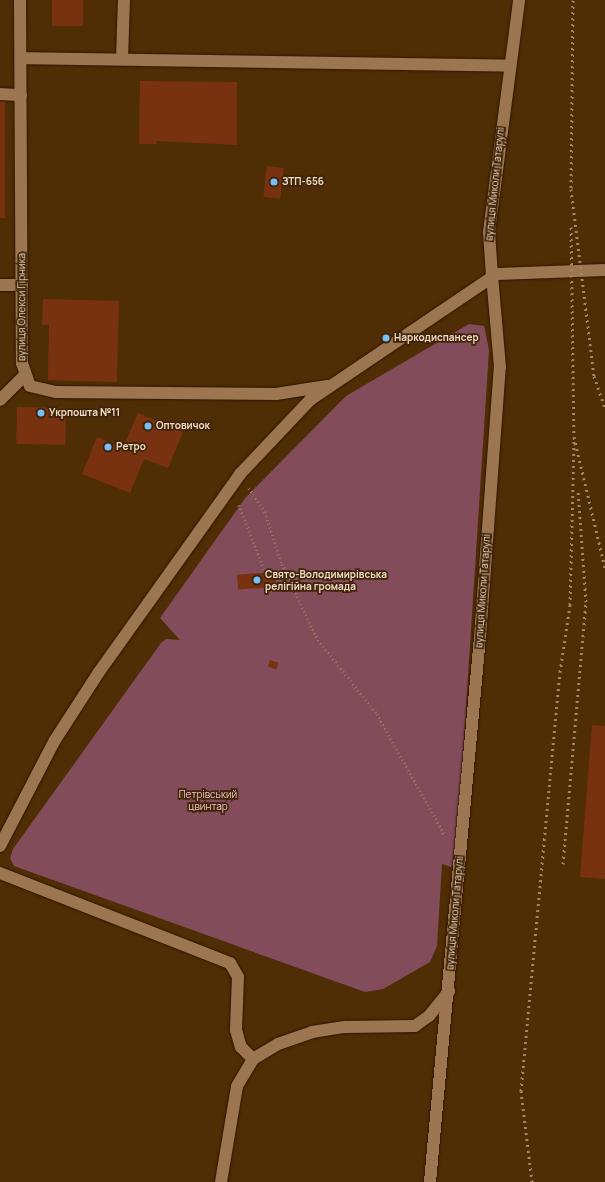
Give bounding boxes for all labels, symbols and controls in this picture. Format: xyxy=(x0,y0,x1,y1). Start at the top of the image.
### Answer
street label: вулиця Миколи Татарулі xyxy=(483,127,507,241)
place label: ЗТП-656 xyxy=(282,176,324,188)
marker: ЗТП-656 xyxy=(269,177,279,187)
street label: вулиця Олекси Гірника xyxy=(16,253,28,361)
place label: Наркодиспансер xyxy=(394,332,479,344)
marker: Наркодиспансер xyxy=(381,333,391,343)
place label: Укрпошта №11 xyxy=(49,407,120,419)
marker: Укрпошта №11 xyxy=(36,408,46,418)
place label: Оптовичок xyxy=(156,420,210,432)
marker: Оптовичок xyxy=(143,421,153,431)
place label: Ретро xyxy=(116,441,146,453)
marker: Ретро xyxy=(103,442,113,452)
street label: вулиця Миколи Татарулі xyxy=(473,534,493,648)
place label: Свято-Володимирівська релігійна громада xyxy=(265,568,387,592)
marker: Свято-Володимирівська релігійна громада xyxy=(252,575,262,585)
park label: Петрівський цвинтар xyxy=(179,788,237,812)
street label: вулиця Миколи Татарулі xyxy=(444,856,466,970)

